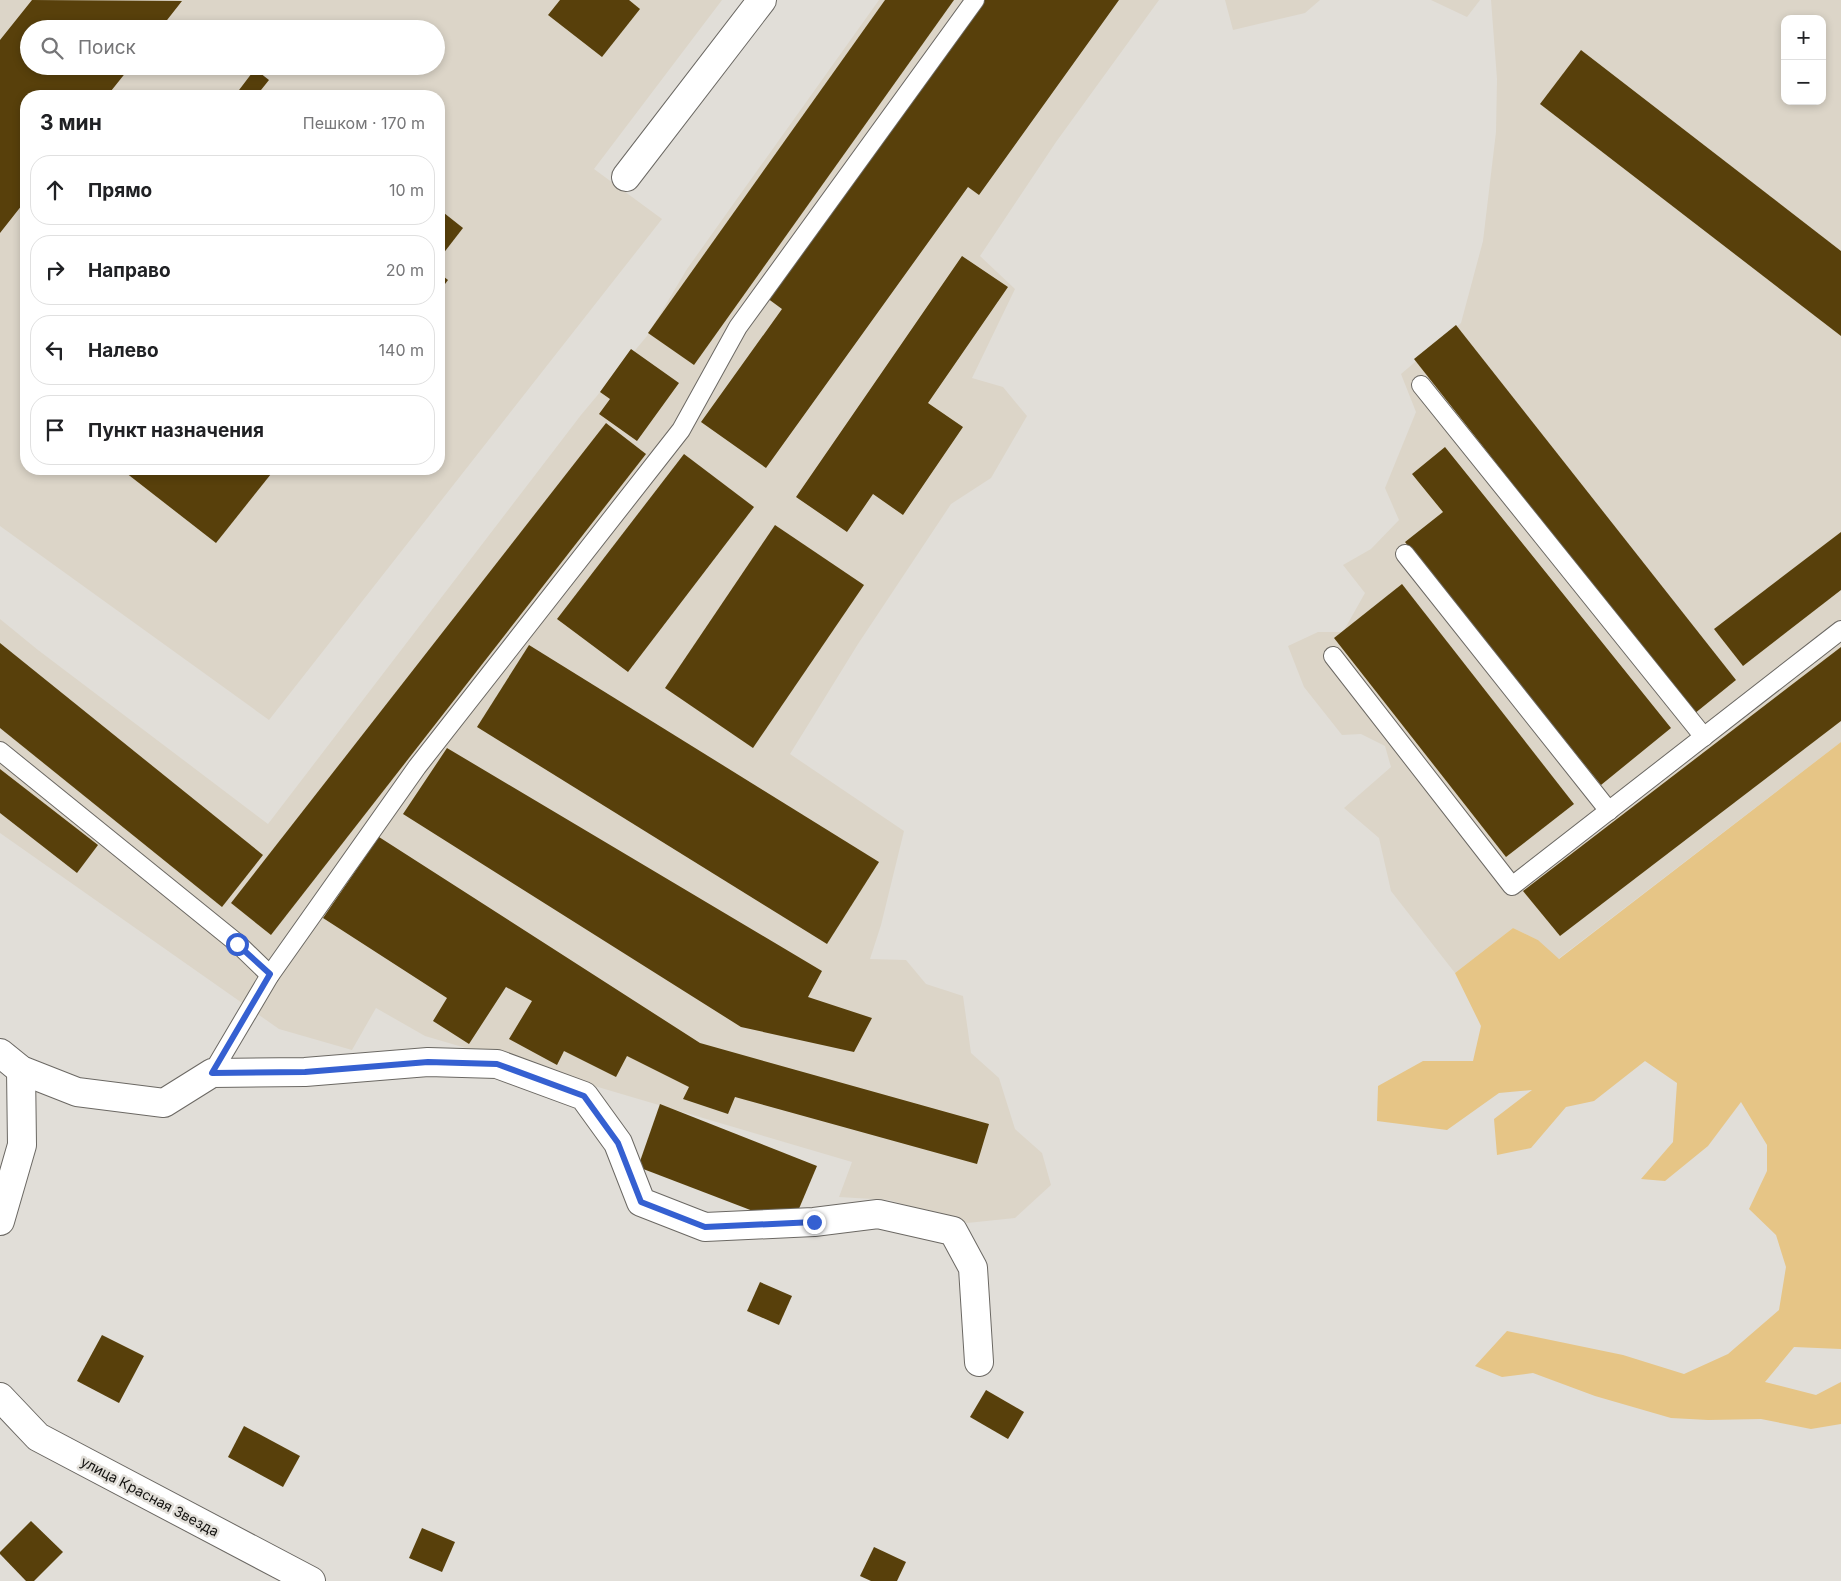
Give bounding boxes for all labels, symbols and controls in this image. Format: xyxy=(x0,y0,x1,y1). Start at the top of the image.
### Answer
map controls xyxy=(1781,15,1826,105)
button: + xyxy=(1781,15,1826,60)
search box xyxy=(20,20,445,75)
icon: search xyxy=(38,34,66,62)
text: Поиск xyxy=(78,36,136,59)
button: − xyxy=(1781,60,1826,105)
text: 3 мин xyxy=(40,110,102,135)
text: Пешком · 170 m xyxy=(303,113,425,133)
icon: ahead xyxy=(41,176,69,204)
text: Прямо xyxy=(88,179,152,202)
text: 10 m xyxy=(389,180,424,200)
icon: right xyxy=(41,256,69,284)
text: Направо xyxy=(88,259,171,282)
text: 20 m xyxy=(386,260,424,280)
icon: left xyxy=(41,336,69,364)
text: Налево xyxy=(88,339,159,362)
text: 140 m xyxy=(379,340,424,360)
icon: arrive xyxy=(41,416,69,444)
text: Пункт назначения xyxy=(88,419,264,442)
route start xyxy=(226,933,249,956)
route end xyxy=(803,1211,826,1234)
street label: улица Красная Звезда xyxy=(78,1452,222,1540)

